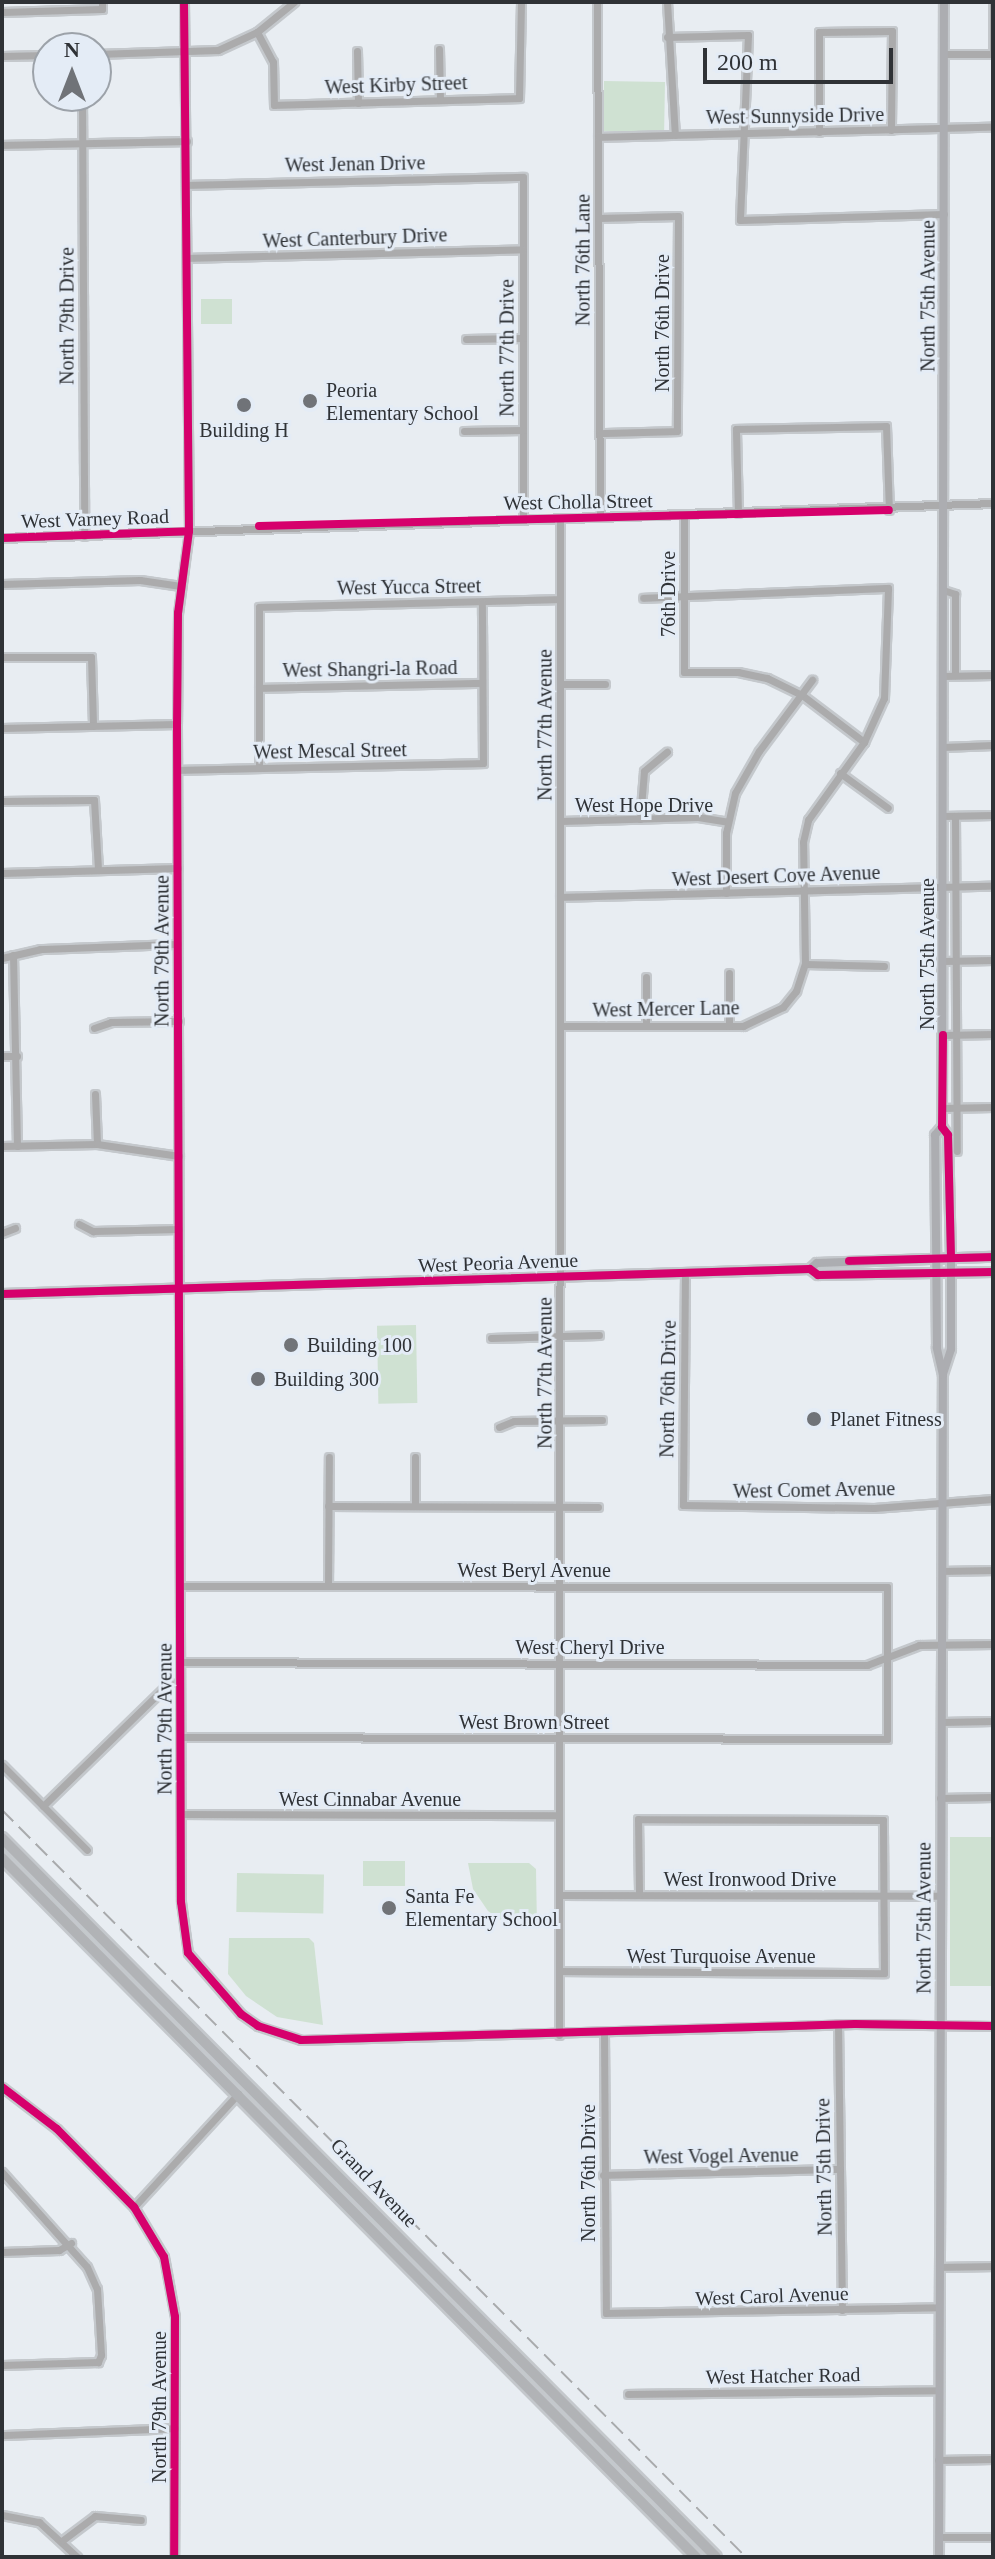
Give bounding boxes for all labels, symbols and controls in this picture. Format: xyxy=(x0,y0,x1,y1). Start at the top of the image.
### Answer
north arrow xyxy=(32,32,112,112)
scale bar xyxy=(707,32,897,82)
text: N xyxy=(64,37,80,62)
text: 200 m xyxy=(717,49,778,75)
street label: West Kirby Street xyxy=(324,71,468,99)
street label: West Sunnyside Drive xyxy=(706,102,884,130)
street label: West Jenan Drive xyxy=(285,151,425,177)
street label: North 76th Lane xyxy=(571,194,595,326)
street label: North 75th Avenue xyxy=(916,220,940,372)
street label: West Canterbury Drive xyxy=(262,223,448,253)
street label: North 79th Drive xyxy=(55,247,79,385)
street label: North 76th Drive xyxy=(650,254,674,392)
street label: North 77th Drive xyxy=(495,279,519,417)
place label: Peoria Elementary School xyxy=(326,378,479,425)
marker: Peoria Elementary School xyxy=(301,392,319,410)
marker: Building H xyxy=(235,396,253,414)
place label: Building H xyxy=(199,418,289,442)
street label: West Cholla Street xyxy=(503,489,653,515)
street label: West Varney Road xyxy=(20,504,170,534)
street label: 76th Drive xyxy=(656,551,680,637)
street label: West Yucca Street xyxy=(336,574,482,600)
street label: North 77th Avenue xyxy=(533,649,557,801)
street label: West Shangri-la Road xyxy=(282,655,458,683)
street label: West Mescal Street xyxy=(253,738,407,764)
street label: West Hope Drive xyxy=(575,793,713,817)
street label: West Desert Cove Avenue xyxy=(671,860,881,892)
street label: North 79th Avenue xyxy=(150,875,174,1027)
street label: North 75th Avenue xyxy=(915,878,939,1030)
street label: West Mercer Lane xyxy=(592,996,740,1022)
street label: West Peoria Avenue xyxy=(417,1248,579,1278)
street label: North 77th Avenue xyxy=(533,1297,557,1449)
street label: North 76th Drive xyxy=(655,1320,681,1458)
place label: Building 100 xyxy=(307,1333,412,1357)
marker: Building 100 xyxy=(282,1336,300,1354)
place label: Building 300 xyxy=(274,1367,379,1391)
marker: Building 300 xyxy=(249,1370,267,1388)
place label: Planet Fitness xyxy=(830,1407,942,1431)
marker: Planet Fitness xyxy=(805,1410,823,1428)
street label: West Comet Avenue xyxy=(732,1477,896,1503)
street label: West Beryl Avenue xyxy=(457,1558,611,1582)
street label: West Cheryl Drive xyxy=(515,1635,665,1659)
street label: North 79th Avenue xyxy=(153,1643,177,1795)
street label: West Brown Street xyxy=(459,1710,609,1734)
street label: West Cinnabar Avenue xyxy=(278,1787,462,1811)
street label: North 75th Avenue xyxy=(912,1842,936,1994)
street label: West Ironwood Drive xyxy=(664,1867,836,1891)
place label: Santa Fe Elementary School xyxy=(405,1884,558,1931)
marker: Santa Fe Elementary School xyxy=(380,1899,398,1917)
street label: West Turquoise Avenue xyxy=(626,1944,816,1968)
street label: North 75th Drive xyxy=(811,2098,837,2236)
street label: North 76th Drive xyxy=(576,2104,600,2242)
street label: Grand Avenue xyxy=(325,2133,423,2233)
street label: West Vogel Avenue xyxy=(643,2143,799,2169)
street label: West Carol Avenue xyxy=(694,2281,850,2311)
street label: North 79th Avenue xyxy=(147,2331,171,2483)
street label: West Hatcher Road xyxy=(705,2363,861,2389)

